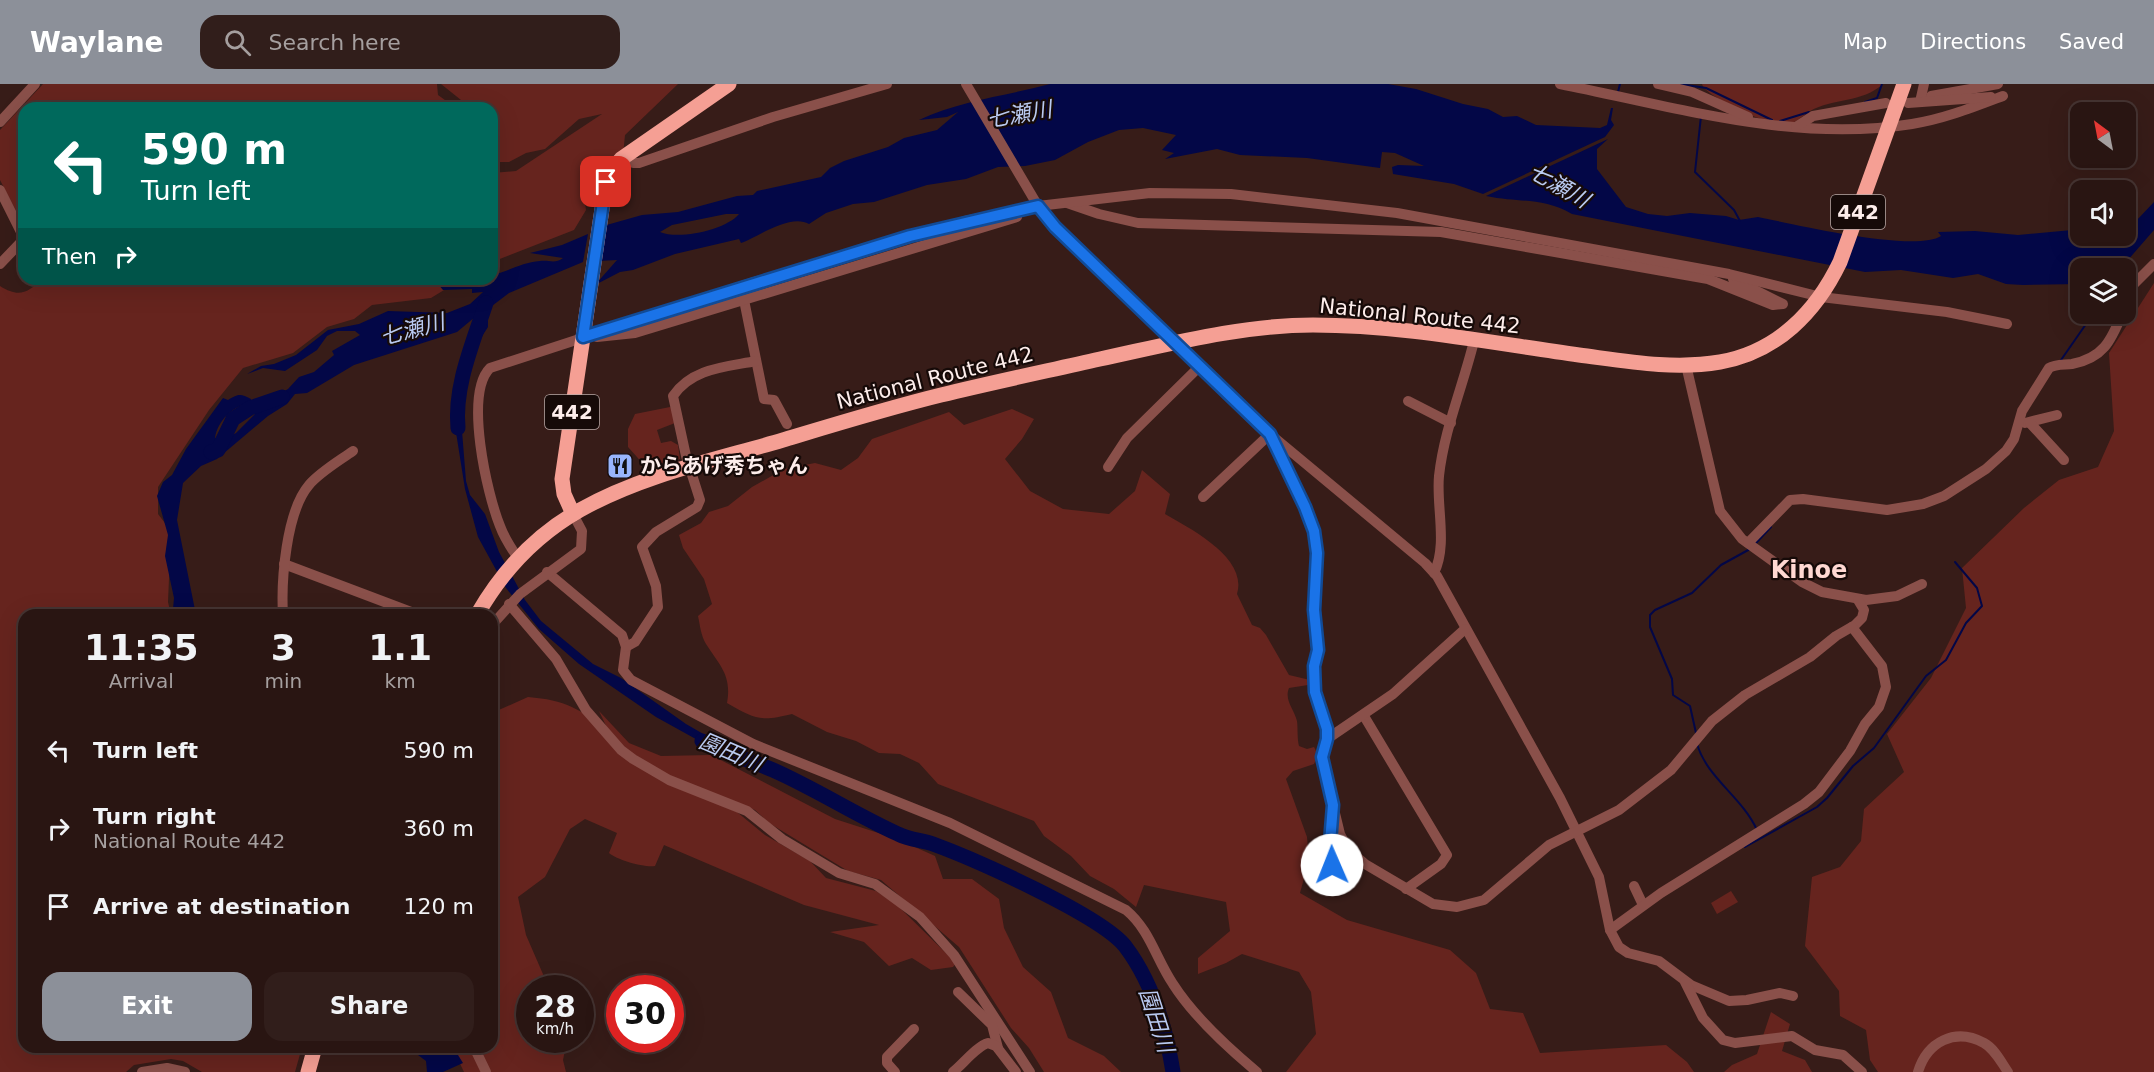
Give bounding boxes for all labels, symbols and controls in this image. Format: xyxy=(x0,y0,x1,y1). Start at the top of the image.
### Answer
search box xyxy=(200,15,620,69)
text: Waylane xyxy=(30,26,164,59)
icon: search xyxy=(221,26,254,59)
text: Search here xyxy=(269,30,401,55)
text: Map xyxy=(1843,30,1887,54)
text: Directions xyxy=(1920,30,2026,54)
text: Saved xyxy=(2059,30,2124,54)
water label: 七瀬川 xyxy=(984,96,1056,133)
north arrow xyxy=(2070,102,2136,168)
map controls xyxy=(2070,102,2136,324)
text: 590 m xyxy=(141,125,287,174)
icon: left xyxy=(42,126,120,204)
pin xyxy=(580,156,631,207)
water label: 七瀬川 xyxy=(1524,158,1595,214)
icon: arrive xyxy=(589,165,622,198)
text: Turn left xyxy=(141,175,251,206)
button: sound xyxy=(2070,180,2136,246)
road number: 442 xyxy=(1831,195,1885,229)
icon: right xyxy=(109,240,142,273)
text: Then xyxy=(42,244,97,269)
button: layers xyxy=(2070,258,2136,324)
street label: National Route 442 xyxy=(1318,294,1522,338)
water label: 七瀬川 xyxy=(377,308,449,350)
street label: National Route 442 xyxy=(834,342,1036,414)
road number: 442 xyxy=(545,395,599,429)
restaurant icon: からあげ秀ちゃん xyxy=(605,451,635,481)
place label: からあげ秀ちゃん xyxy=(640,454,808,478)
district label: Kinoe xyxy=(1771,556,1847,584)
text: 11:35 xyxy=(84,627,199,668)
text: 3 xyxy=(271,627,296,668)
text: 1.1 xyxy=(368,627,432,668)
text: Arrival xyxy=(109,669,174,693)
text: min xyxy=(265,669,302,693)
text: km xyxy=(385,669,416,693)
water label: 園田川 xyxy=(696,728,768,778)
icon: left xyxy=(42,734,75,767)
text: Turn left xyxy=(93,738,198,763)
text: 590 m xyxy=(404,738,474,763)
text: Turn right xyxy=(93,804,216,829)
icon: right xyxy=(42,812,75,845)
text: 360 m xyxy=(404,816,474,841)
text: National Route 442 xyxy=(93,829,285,853)
position arrow xyxy=(1300,833,1364,897)
icon: arrive xyxy=(42,890,75,923)
text: Arrive at destination xyxy=(93,894,350,919)
text: 120 m xyxy=(404,894,474,919)
button: Exit xyxy=(42,972,252,1041)
button: Share xyxy=(264,972,474,1041)
speed limit sign: 30 xyxy=(606,975,684,1053)
water label: 園田川 xyxy=(1134,985,1179,1057)
text: 28 xyxy=(534,989,576,1024)
text: km/h xyxy=(536,1020,574,1038)

